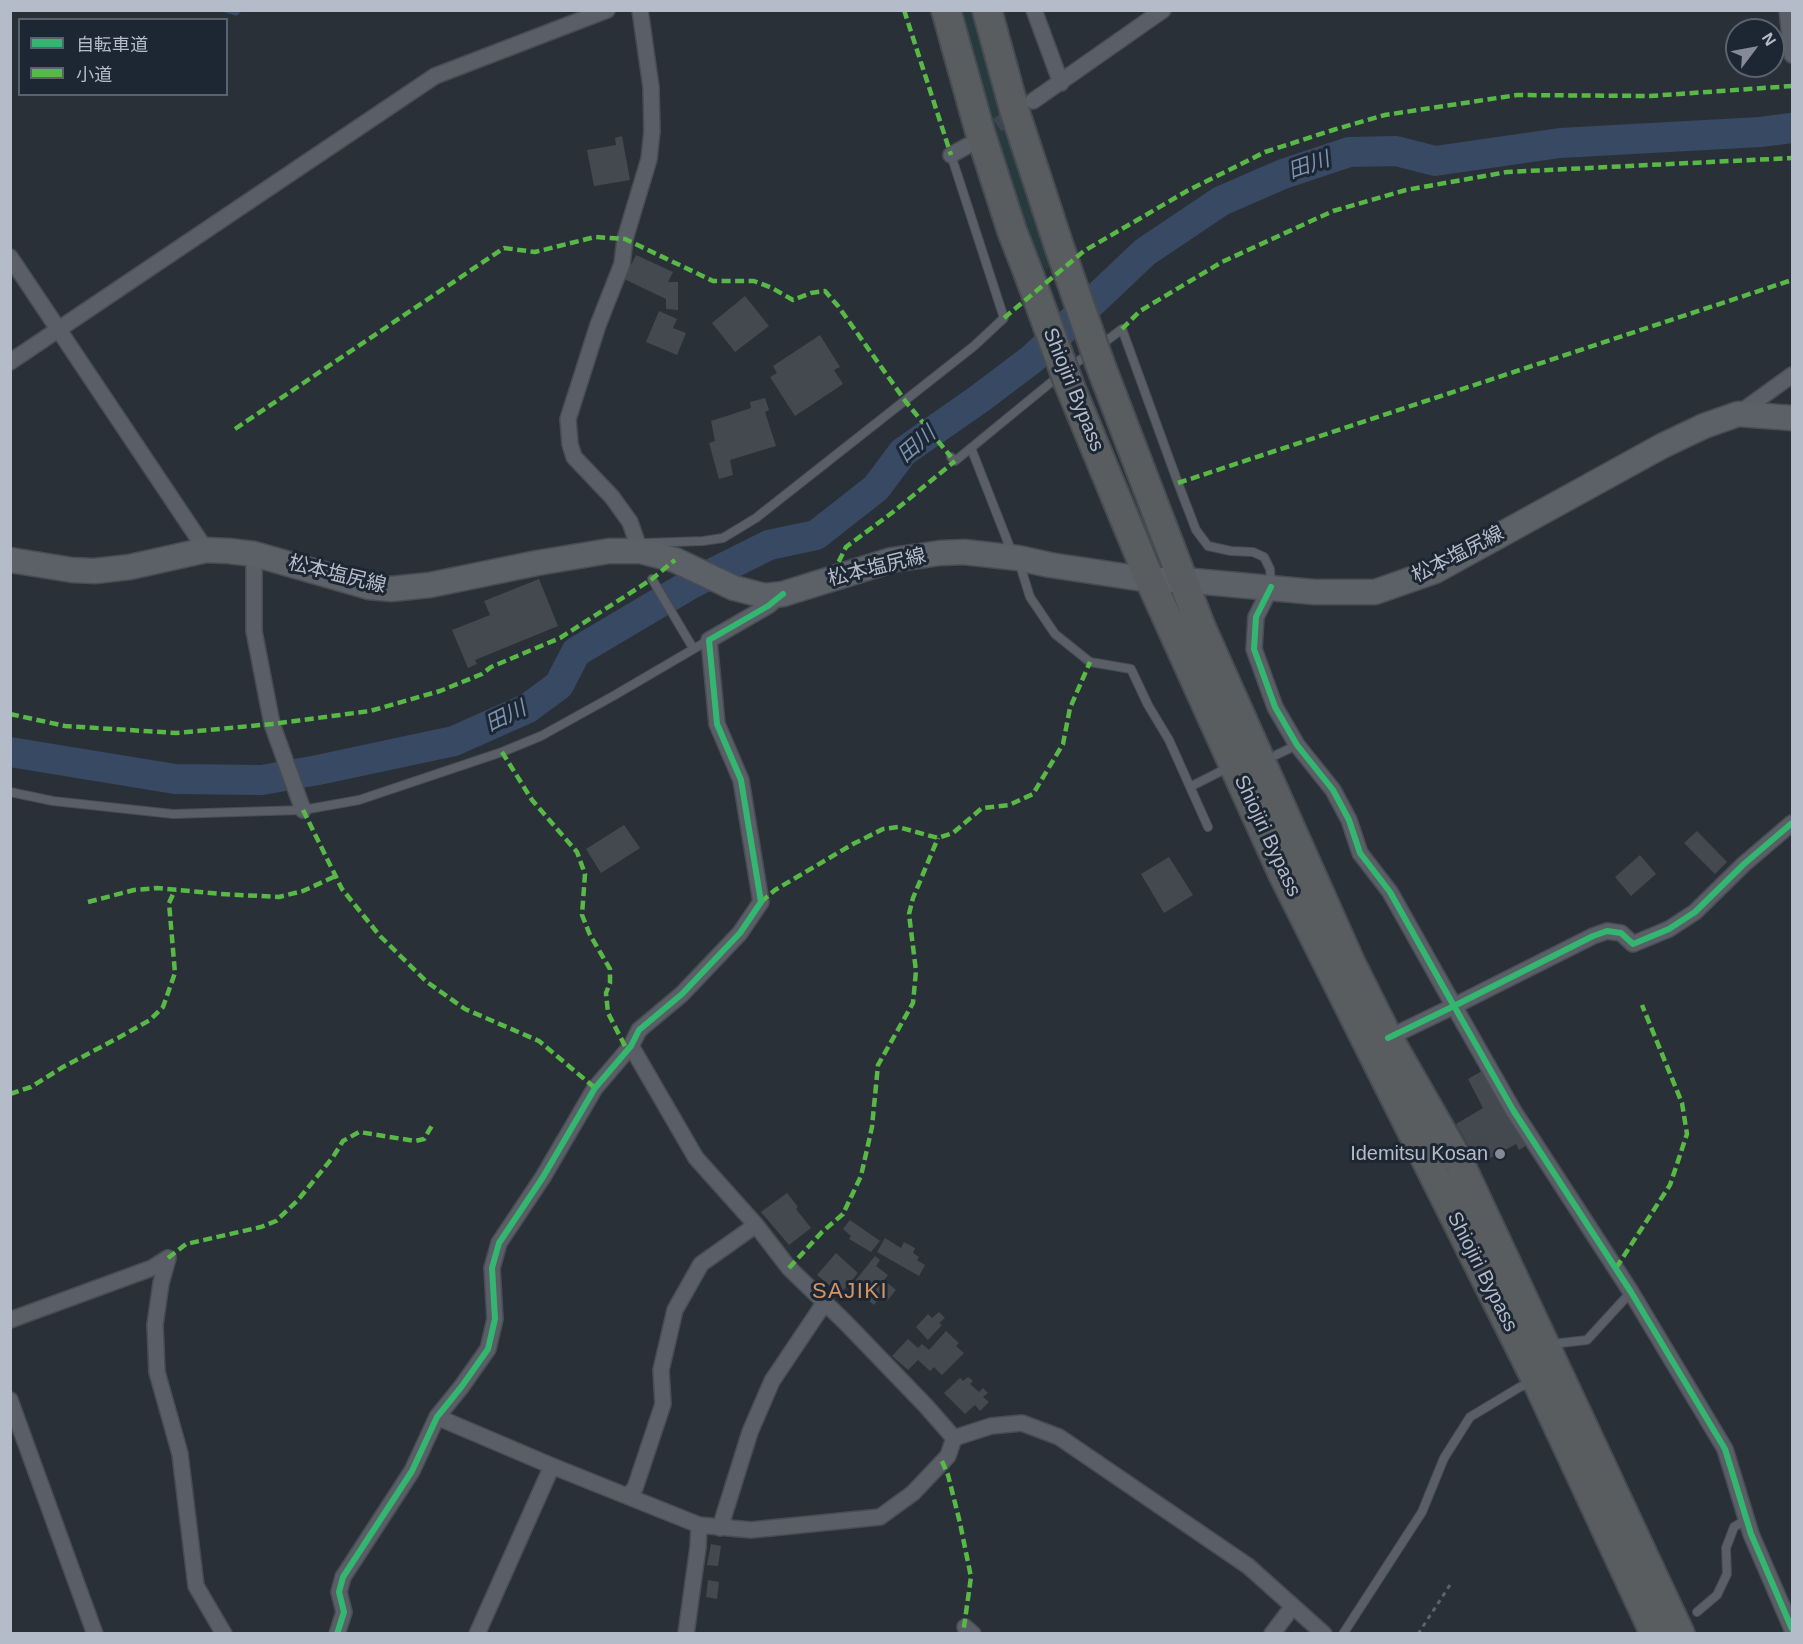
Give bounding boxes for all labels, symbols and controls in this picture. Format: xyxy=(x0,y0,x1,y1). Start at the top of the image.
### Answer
legend xyxy=(18,18,228,96)
north arrow xyxy=(1725,18,1785,78)
text: N xyxy=(1759,30,1779,49)
text: 自転車道 xyxy=(76,35,148,55)
text: 小道 xyxy=(76,65,112,85)
water label: 田川 xyxy=(1285,147,1333,185)
street label: Shiojiri Bypass xyxy=(1037,325,1109,455)
water label: 田川 xyxy=(893,422,941,468)
street label: 松本塩尻線 xyxy=(1408,522,1508,588)
street label: 松本塩尻線 xyxy=(826,544,928,592)
street label: 松本塩尻線 xyxy=(286,551,388,599)
water label: 田川 xyxy=(482,696,530,738)
street label: Shiojiri Bypass xyxy=(1228,771,1306,901)
place label: Idemitsu Kosan xyxy=(1350,1142,1488,1166)
marker: Idemitsu Kosan xyxy=(1493,1147,1507,1161)
street label: Shiojiri Bypass xyxy=(1442,1208,1522,1336)
district label: SAJIKI xyxy=(812,1279,888,1305)

